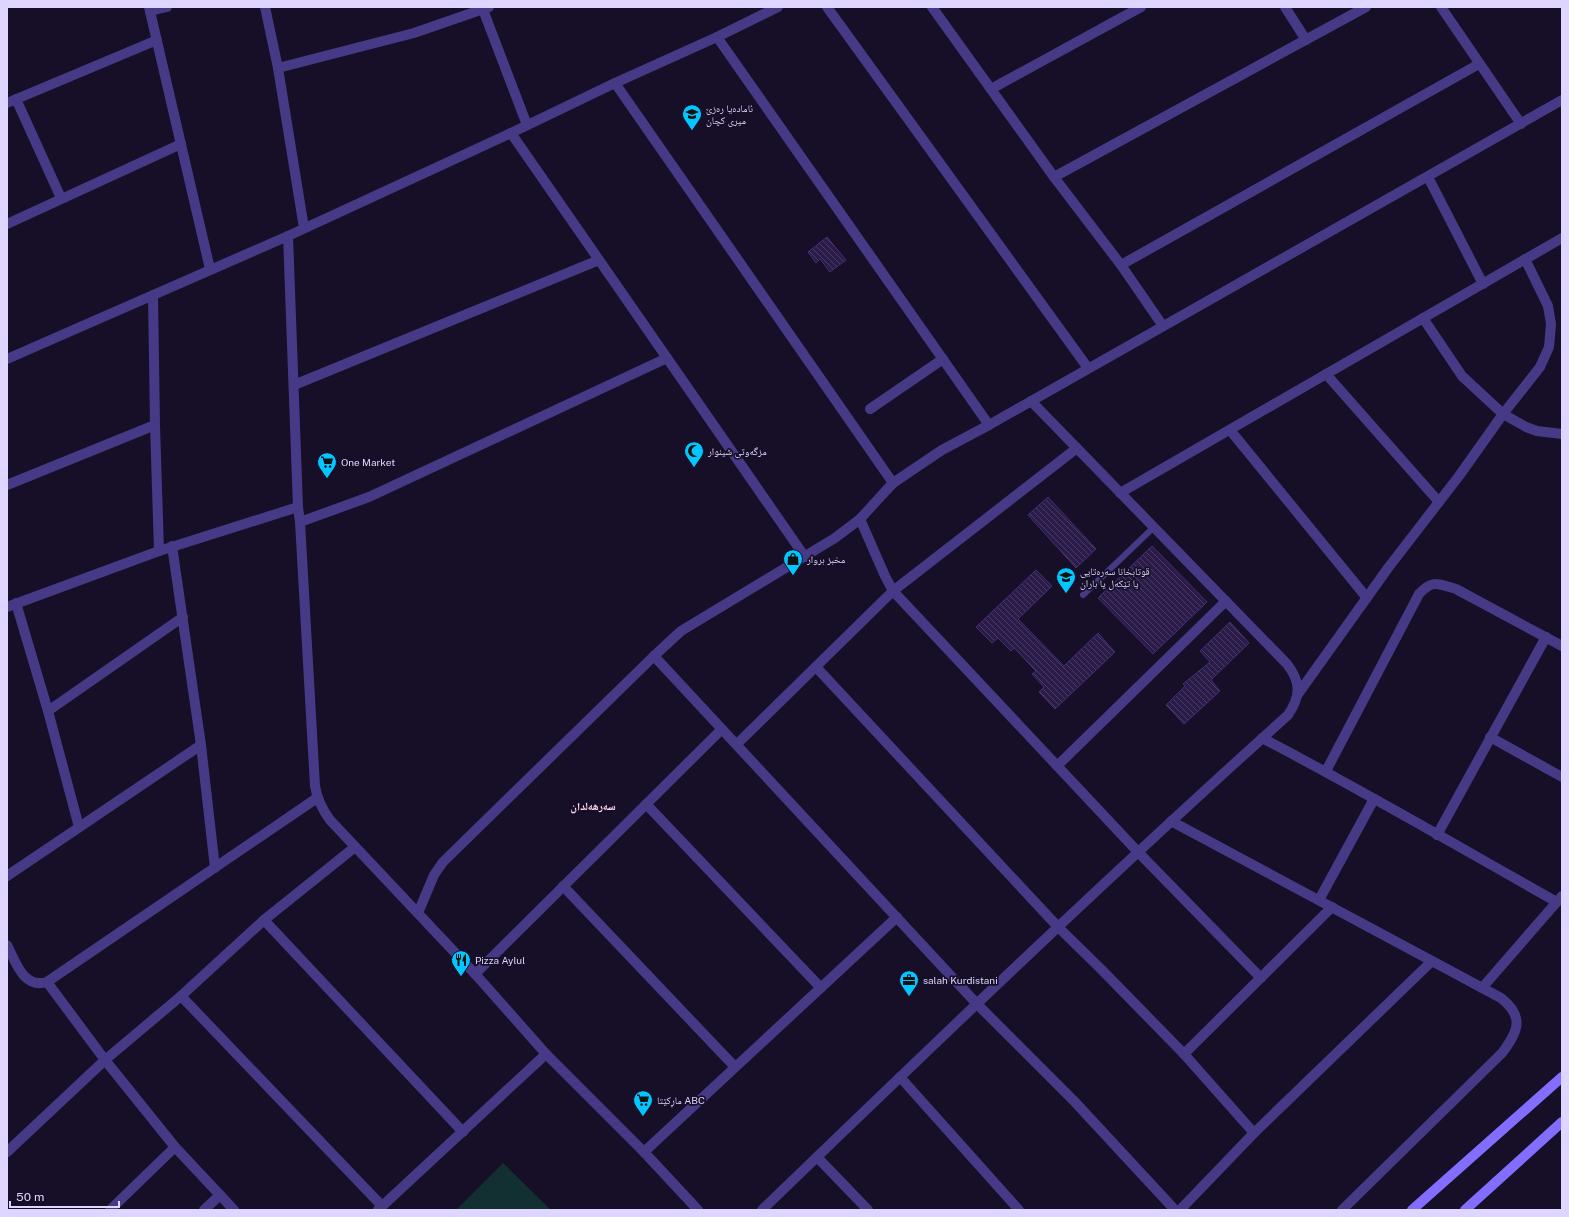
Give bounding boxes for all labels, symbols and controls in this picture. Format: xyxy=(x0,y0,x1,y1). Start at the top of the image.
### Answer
place label: ئامادەيا رەزێ ميرى كچان xyxy=(706,102,753,127)
school or university icon: ئامادەيا رەزێ ميرى كچان xyxy=(681,103,703,131)
mosque icon: مزگەوتی شينوار xyxy=(683,440,705,468)
place label: مزگەوتی شينوار xyxy=(707,445,767,458)
supermarket icon: One Market xyxy=(316,451,338,479)
place label: One Market xyxy=(341,456,395,468)
shop icon: مخبز بروار xyxy=(782,548,804,576)
place label: مخبز بروار xyxy=(806,553,846,565)
place label: قوتابخانا سەرەتایی یا تێکەل یا باران xyxy=(1080,565,1150,590)
school or university icon: قوتابخانا سەرەتایی یا تێکەل یا باران xyxy=(1055,566,1077,594)
district label: سەرهەلدان xyxy=(570,800,616,814)
restaurant icon: Pizza Aylul xyxy=(450,949,472,977)
place label: Pizza Aylul xyxy=(475,954,525,966)
office icon: salah Kurdistani xyxy=(898,969,920,997)
place label: salah Kurdistani xyxy=(923,974,998,986)
supermarket icon: ماڕکێتا ABC xyxy=(632,1089,654,1117)
place label: ماڕکێتا ABC xyxy=(657,1094,705,1108)
scale bar xyxy=(10,1183,119,1209)
text: 50 m xyxy=(16,1190,44,1204)

